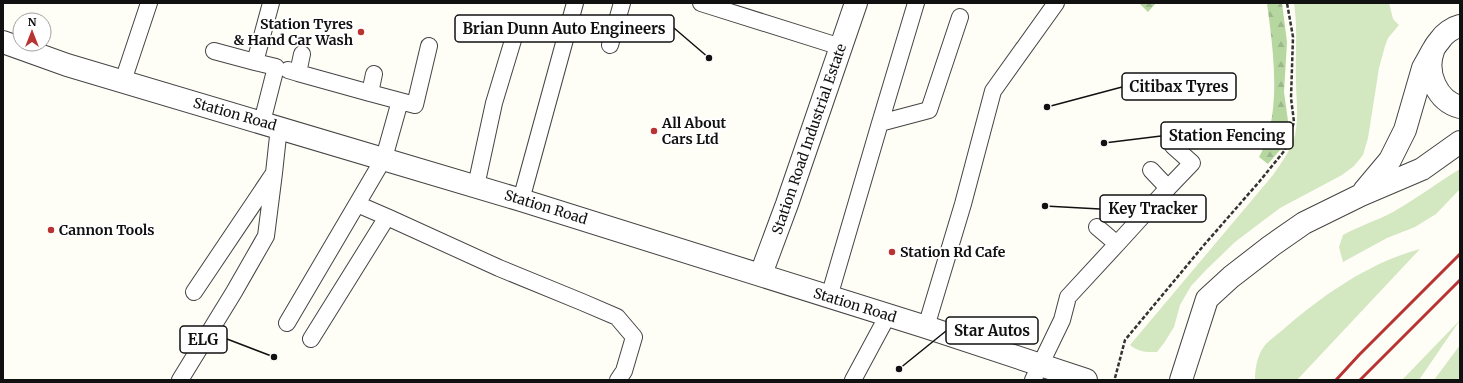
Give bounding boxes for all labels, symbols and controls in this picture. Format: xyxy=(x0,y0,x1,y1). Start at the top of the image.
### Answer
north arrow xyxy=(12,12,52,52)
text: N xyxy=(28,15,37,29)
place label: Station Tyres & Hand Car Wash xyxy=(234,15,354,49)
callout: Brian Dunn Auto Engineers xyxy=(455,15,674,42)
text: Brian Dunn Auto Engineers xyxy=(462,19,666,38)
marker: Station Tyres & Hand Car Wash xyxy=(356,27,366,37)
street label: Station Road Industrial Estate xyxy=(768,41,850,237)
callout: Citibax Tyres xyxy=(1122,73,1236,100)
text: Citibax Tyres xyxy=(1130,77,1229,96)
street label: Station Road xyxy=(191,94,279,135)
place label: All About Cars Ltd xyxy=(661,114,726,148)
callout: Station Fencing xyxy=(1161,122,1293,149)
marker: All About Cars Ltd xyxy=(649,126,659,136)
text: Station Fencing xyxy=(1169,126,1286,145)
street label: Station Road xyxy=(502,186,590,228)
callout: Key Tracker xyxy=(1100,195,1206,222)
text: Key Tracker xyxy=(1108,199,1198,218)
place label: Cannon Tools xyxy=(59,221,155,239)
marker: Cannon Tools xyxy=(46,225,56,235)
place label: Station Rd Cafe xyxy=(900,243,1006,261)
marker: Station Rd Cafe xyxy=(887,247,897,257)
street label: Station Road xyxy=(811,284,899,326)
callout: Star Autos xyxy=(946,317,1038,344)
text: Star Autos xyxy=(954,321,1030,340)
callout: ELG xyxy=(180,326,227,353)
text: ELG xyxy=(188,330,218,349)

